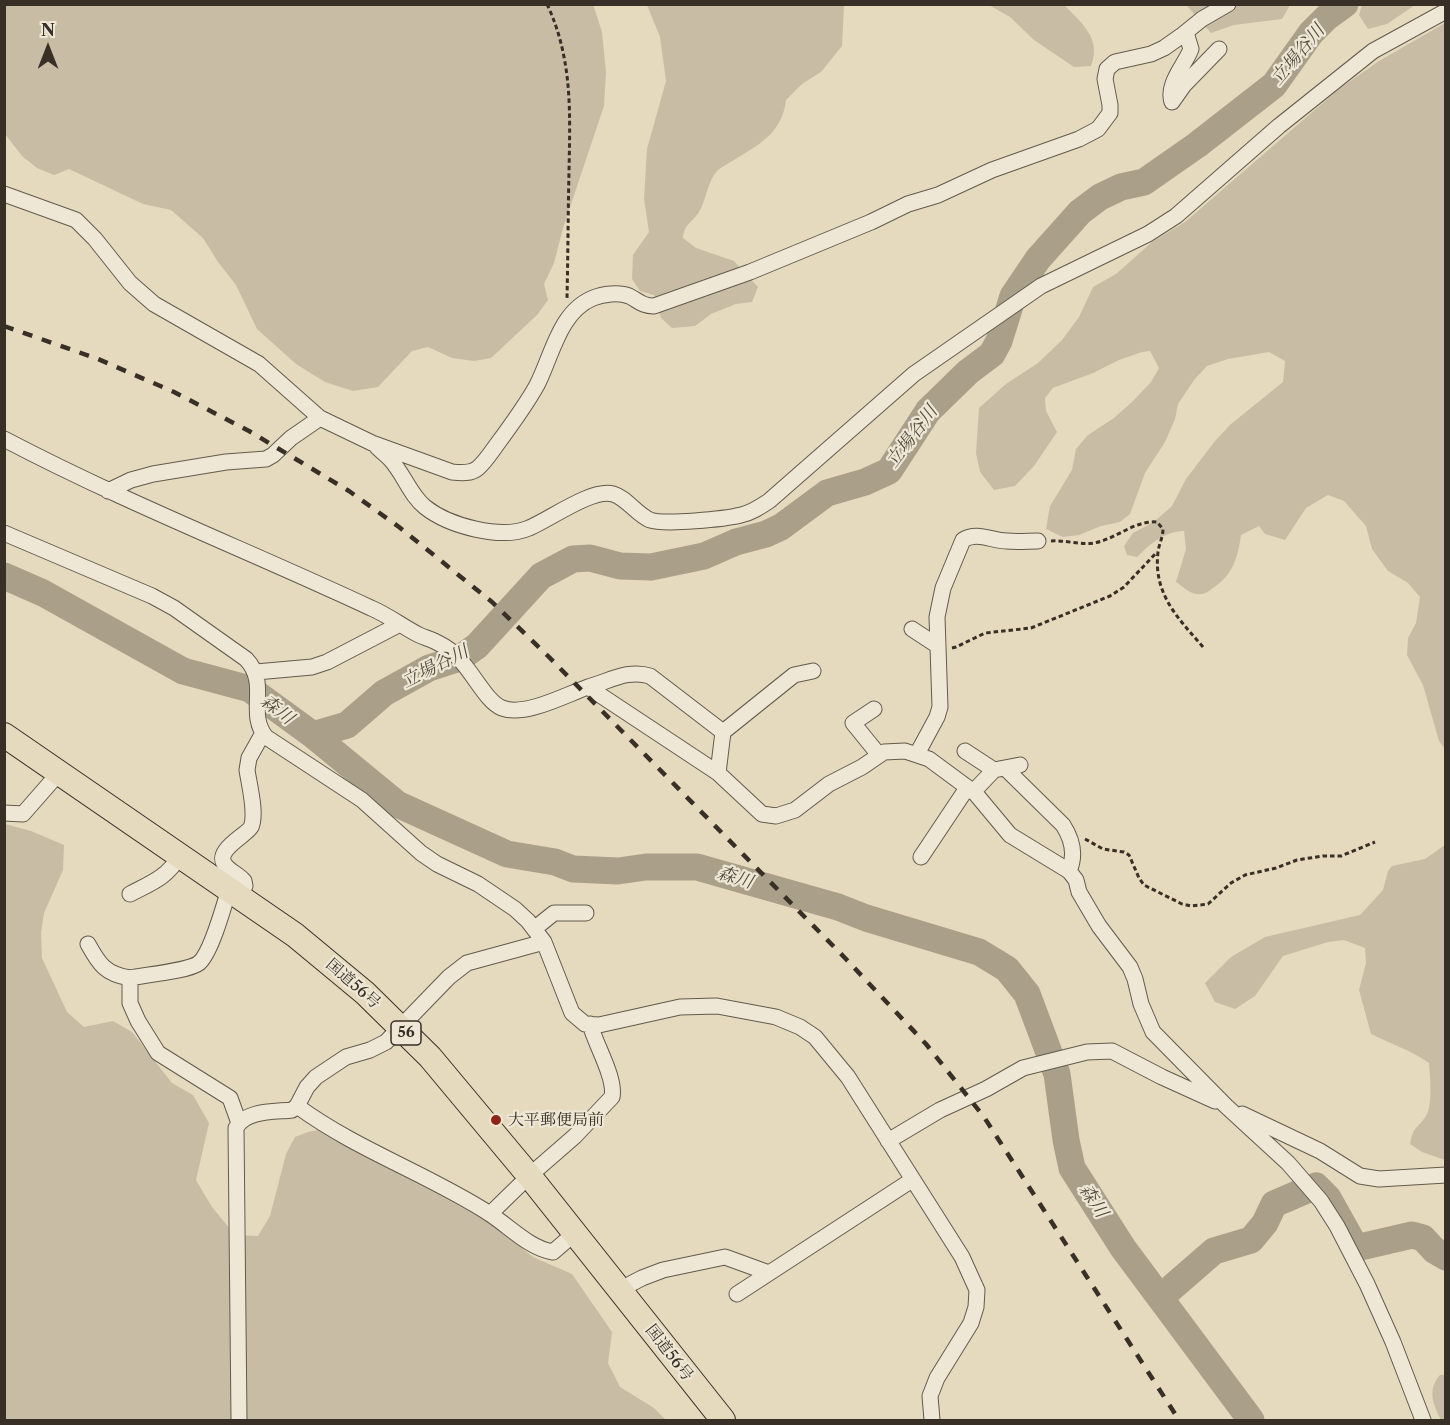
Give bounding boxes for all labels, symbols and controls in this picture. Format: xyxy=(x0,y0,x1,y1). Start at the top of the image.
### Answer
north arrow xyxy=(18,18,78,78)
text: N xyxy=(41,20,55,40)
water label: 立場谷川 xyxy=(1267,20,1329,90)
water label: 立場谷川 xyxy=(882,402,942,472)
water label: 立場谷川 xyxy=(398,641,472,693)
water label: 森川 xyxy=(256,690,298,730)
water label: 森川 xyxy=(715,862,755,894)
street label: 国道56号 xyxy=(322,955,384,1013)
road number: 56 xyxy=(391,1021,421,1045)
place label: 大平郵便局前 xyxy=(508,1110,604,1130)
marker: 大平郵便局前 xyxy=(489,1113,503,1127)
water label: 森川 xyxy=(1074,1180,1112,1222)
street label: 国道56号 xyxy=(641,1321,697,1385)

